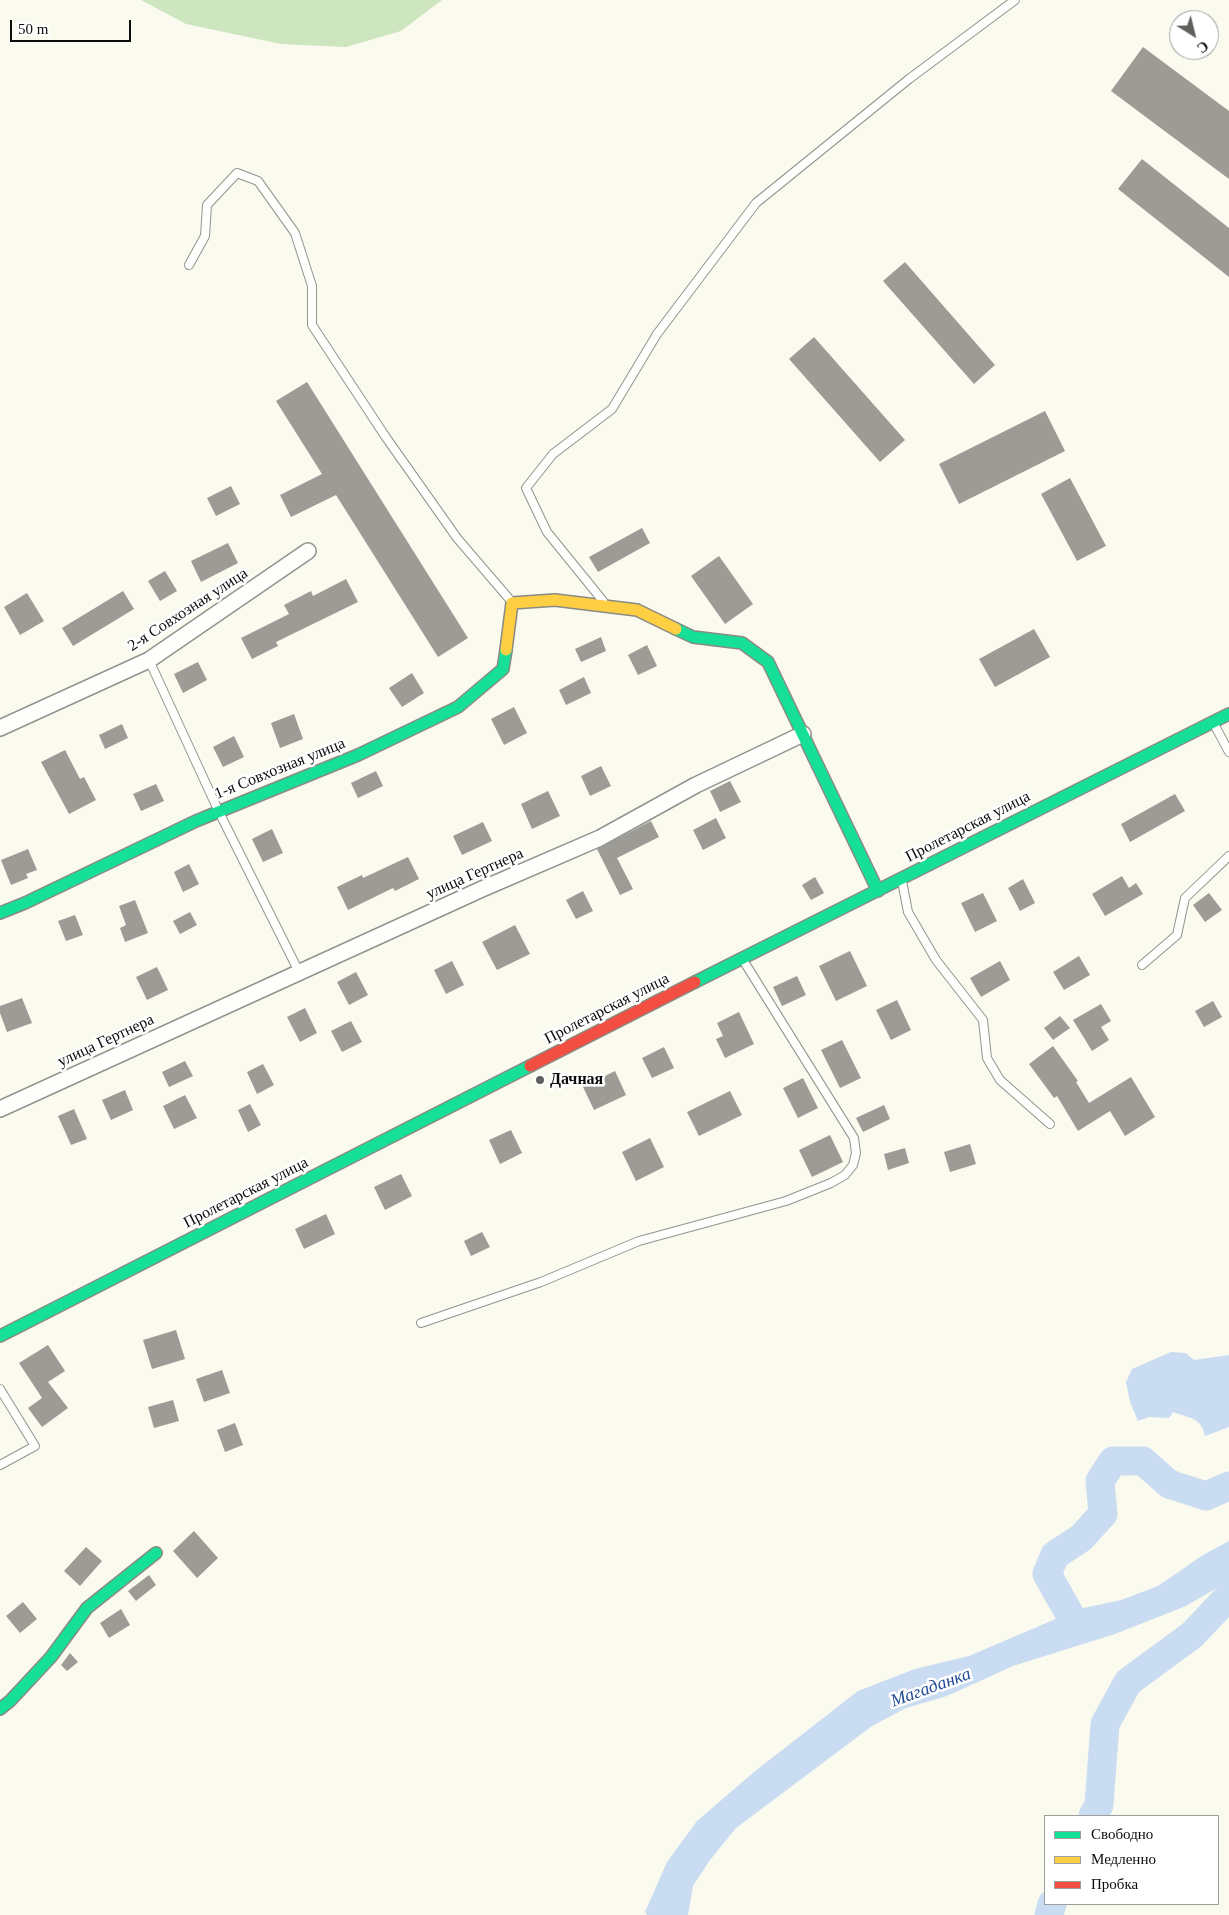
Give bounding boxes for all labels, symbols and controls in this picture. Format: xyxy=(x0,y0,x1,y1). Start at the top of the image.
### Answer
scale bar xyxy=(12,10,134,42)
north arrow xyxy=(1169,10,1219,60)
text: 50 m xyxy=(18,21,48,37)
text: С xyxy=(1194,38,1211,56)
street label: 2-я Совхозная улица xyxy=(124,564,252,656)
street label: 1-я Совхозная улица xyxy=(212,734,348,804)
street label: Пролетарская улица xyxy=(902,787,1034,867)
street label: улица Гертнера xyxy=(424,844,526,904)
street label: Пролетарская улица xyxy=(541,969,673,1049)
street label: улица Гертнера xyxy=(55,1010,157,1072)
place label: Дачная xyxy=(550,1070,603,1090)
marker: Дачная xyxy=(534,1074,546,1086)
street label: Пролетарская улица xyxy=(180,1153,312,1233)
water label: Магаданка xyxy=(888,1664,974,1712)
legend xyxy=(1044,1815,1219,1905)
text: Свободно xyxy=(1091,1826,1153,1842)
text: Медленно xyxy=(1091,1851,1156,1867)
text: Пробка xyxy=(1091,1876,1138,1892)

